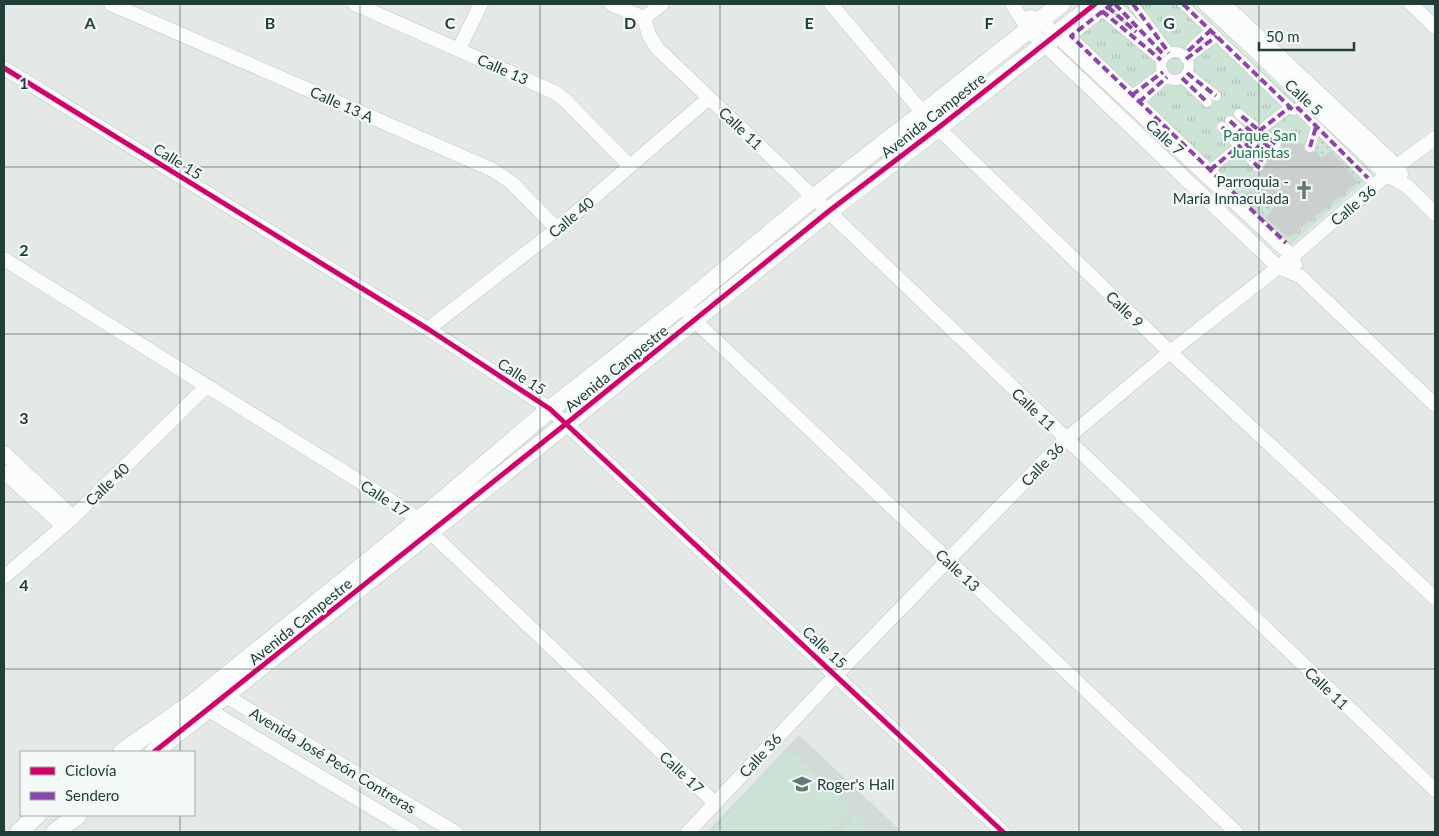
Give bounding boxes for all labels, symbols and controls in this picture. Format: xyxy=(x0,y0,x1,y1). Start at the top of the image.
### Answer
text: A xyxy=(83,13,96,32)
text: B xyxy=(265,13,275,32)
text: C xyxy=(445,13,456,32)
text: D xyxy=(624,13,636,32)
text: E xyxy=(804,13,814,32)
text: F xyxy=(984,13,994,32)
text: G xyxy=(1163,13,1175,32)
scale bar xyxy=(1259,20,1354,52)
text: 50 m xyxy=(1266,27,1300,45)
street label: Calle 13 xyxy=(475,50,531,88)
street label: Avenida Campestre xyxy=(877,69,989,161)
text: 1 xyxy=(19,73,29,92)
street label: Calle 5 xyxy=(1281,75,1327,119)
street label: Calle 13 A xyxy=(308,82,377,126)
street label: Calle 11 xyxy=(715,103,767,153)
street label: Calle 7 xyxy=(1142,115,1188,159)
park label: Parque San Juanistas xyxy=(1223,126,1297,161)
street label: Calle 15 xyxy=(150,139,206,183)
place label: Parroquia - María Inmaculada xyxy=(1173,172,1289,207)
church icon: Parroquia - María Inmaculada xyxy=(1293,179,1315,201)
street label: Calle 36 xyxy=(1327,181,1380,229)
street label: Calle 40 xyxy=(545,193,598,241)
text: 2 xyxy=(19,240,29,259)
street label: Calle 9 xyxy=(1103,287,1147,331)
street label: Avenida Campestre xyxy=(561,321,671,415)
street label: Calle 15 xyxy=(495,354,549,398)
street label: Calle 11 xyxy=(1008,384,1060,434)
text: 3 xyxy=(19,408,29,427)
street label: Calle 36 xyxy=(1017,438,1067,490)
street label: Calle 40 xyxy=(81,459,133,509)
street label: Calle 17 xyxy=(358,476,413,520)
street label: Calle 13 xyxy=(932,545,984,595)
street label: Avenida Campestre xyxy=(245,574,355,668)
text: 4 xyxy=(19,575,29,594)
street label: Calle 15 xyxy=(799,622,851,672)
street label: Calle 11 xyxy=(1301,663,1353,713)
street label: Avenida José Peón Contreras xyxy=(247,703,419,817)
street label: Calle 36 xyxy=(735,729,785,781)
street label: Calle 17 xyxy=(656,747,708,797)
legend xyxy=(20,751,195,816)
text: Ciclovía xyxy=(65,761,116,779)
school or university icon: Roger's Hall xyxy=(791,773,813,795)
place label: Roger's Hall xyxy=(817,775,894,793)
text: Sendero xyxy=(65,786,119,804)

